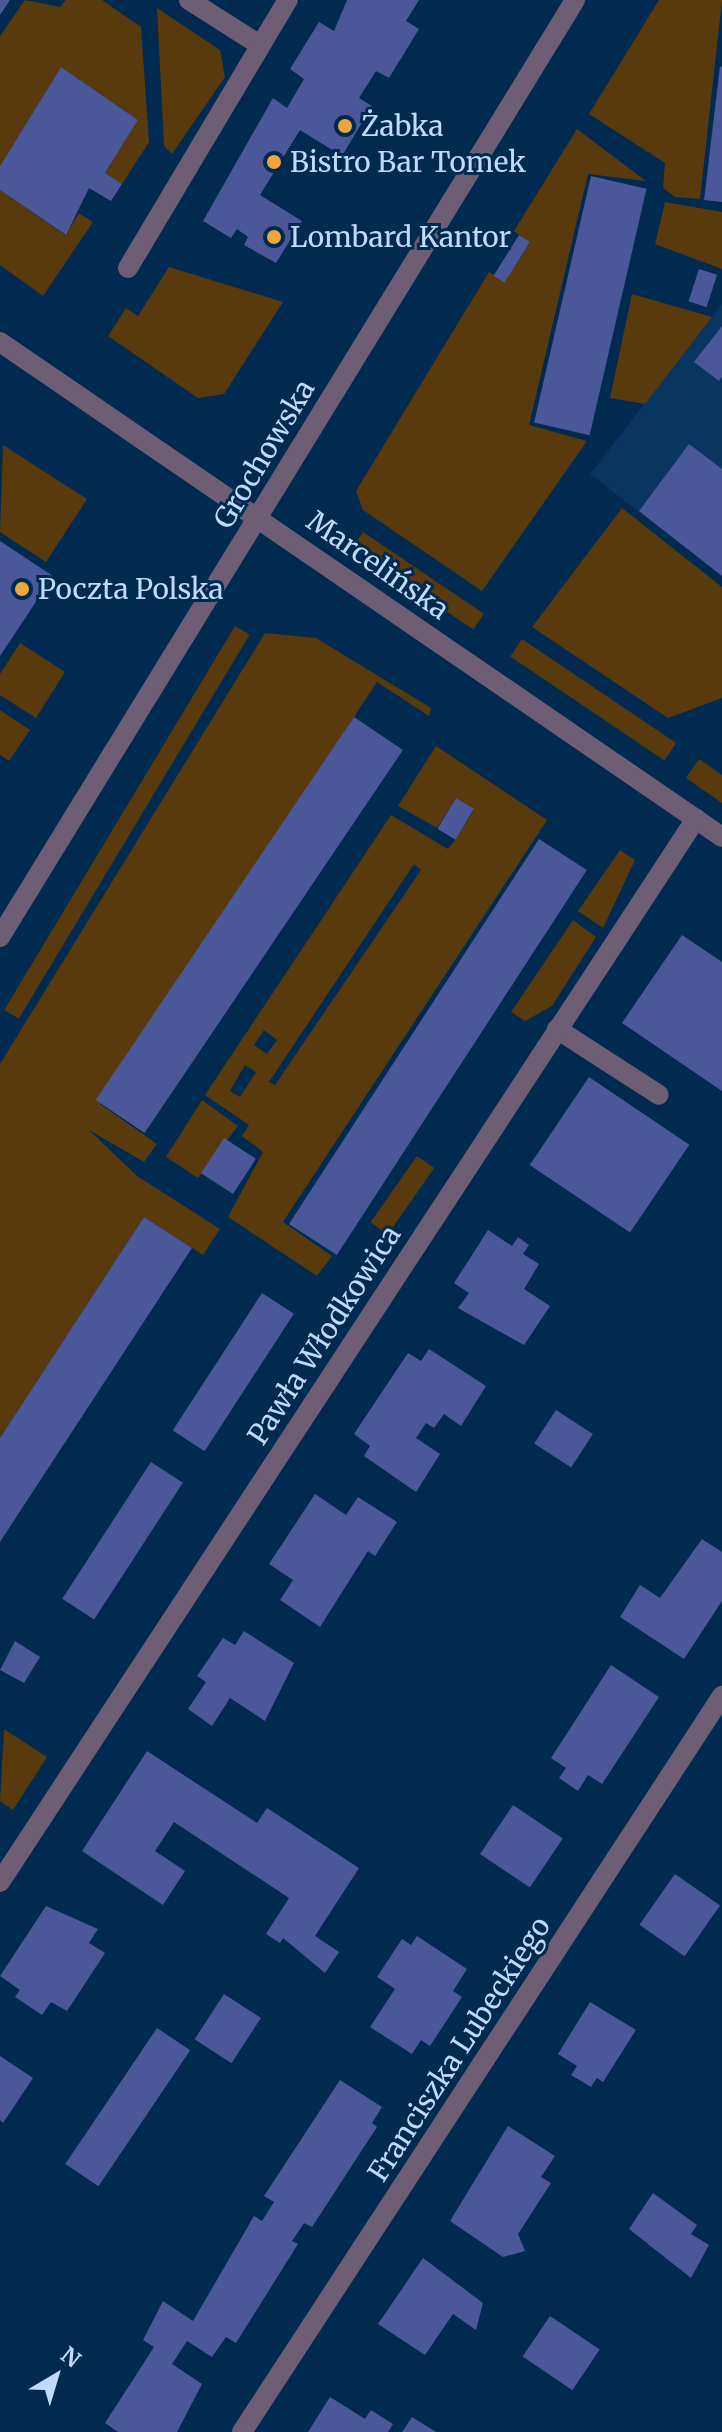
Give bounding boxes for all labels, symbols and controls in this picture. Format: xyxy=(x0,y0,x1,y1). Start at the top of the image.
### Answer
place label: Żabka xyxy=(361,109,444,143)
marker: Żabka xyxy=(336,117,354,135)
place label: Bistro Bar Tomek xyxy=(290,145,526,179)
marker: Bistro Bar Tomek xyxy=(265,153,283,171)
place label: Lombard Kantor xyxy=(290,220,511,254)
marker: Lombard Kantor xyxy=(265,228,283,246)
street label: Grochowska xyxy=(207,374,321,534)
street label: Marcelińska xyxy=(301,504,455,626)
place label: Poczta Polska xyxy=(38,572,223,606)
marker: Poczta Polska xyxy=(13,580,31,598)
street label: Pawła Włodkowica xyxy=(241,1219,407,1451)
street label: Franciszka Lubeckiego xyxy=(361,1910,557,2188)
north arrow xyxy=(16,2336,96,2416)
text: N xyxy=(55,2341,86,2373)

